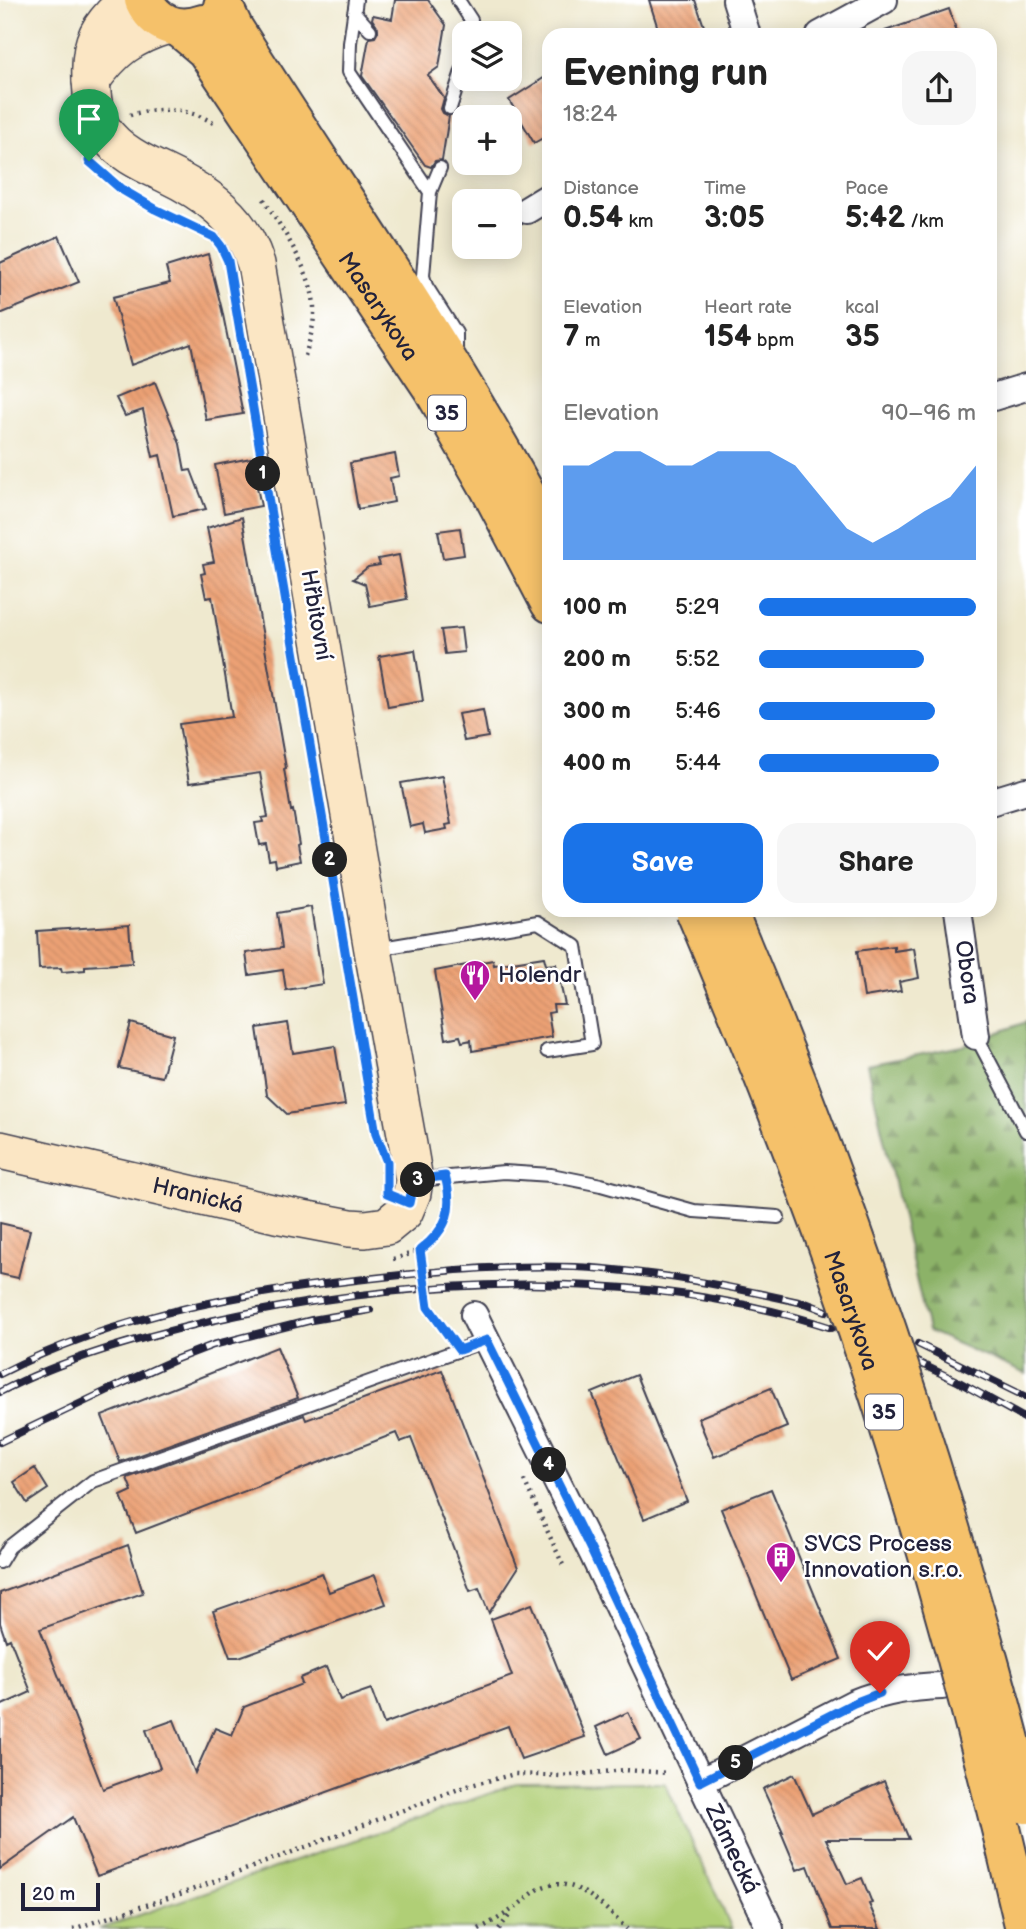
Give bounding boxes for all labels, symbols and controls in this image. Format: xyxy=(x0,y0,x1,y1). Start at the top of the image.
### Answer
map controls xyxy=(452,21,522,259)
button: layers xyxy=(452,21,522,91)
text: Evening run xyxy=(563,51,768,96)
button: share xyxy=(902,51,976,125)
pin xyxy=(59,89,119,161)
icon: arrive xyxy=(70,100,108,138)
text: 18:24 xyxy=(563,100,617,128)
button: + xyxy=(452,105,522,175)
text: Distance xyxy=(563,177,639,200)
text: Time xyxy=(704,177,746,200)
text: Pace xyxy=(845,177,888,200)
button: − xyxy=(452,189,522,259)
text: 0.54 xyxy=(563,200,623,236)
text: 3:05 xyxy=(704,200,765,236)
text: 5:42 xyxy=(845,200,905,236)
text: km xyxy=(623,210,653,233)
text: /km xyxy=(905,210,944,233)
street label: Masarykova xyxy=(332,247,424,366)
text: Elevation xyxy=(563,296,642,319)
text: Heart rate xyxy=(704,296,792,319)
text: kcal xyxy=(845,296,879,319)
text: 7 xyxy=(563,319,580,355)
text: 154 xyxy=(704,319,752,355)
text: 35 xyxy=(845,319,880,355)
text: m xyxy=(580,329,600,352)
text: bpm xyxy=(752,329,794,352)
road number: 35 xyxy=(428,396,466,430)
text: Elevation xyxy=(563,399,659,427)
text: 90–96 m xyxy=(881,399,976,427)
pin: 1 xyxy=(246,456,280,491)
text: 1 xyxy=(259,462,267,485)
street label: Hřbitovní xyxy=(294,567,338,663)
text: 100 m xyxy=(563,593,627,621)
text: 5:29 xyxy=(675,593,720,621)
text: 200 m xyxy=(563,645,631,673)
text: 5:52 xyxy=(675,645,720,673)
text: 300 m xyxy=(563,697,631,725)
text: 5:46 xyxy=(675,697,721,725)
text: 400 m xyxy=(563,749,631,777)
text: 5:44 xyxy=(675,749,721,777)
button: Save xyxy=(563,823,763,903)
button: Share xyxy=(777,823,976,903)
pin: 2 xyxy=(312,842,348,878)
text: 2 xyxy=(324,848,335,871)
street label: Obora xyxy=(948,938,985,1006)
restaurant icon: Holendr xyxy=(458,958,492,1002)
place label: Holendr xyxy=(498,961,582,989)
pin: 3 xyxy=(400,1162,436,1198)
text: 3 xyxy=(412,1168,423,1191)
street label: Hranická xyxy=(150,1172,246,1220)
street label: Masarykova xyxy=(817,1247,884,1374)
road number: 35 xyxy=(865,1394,903,1430)
pin: 4 xyxy=(532,1448,566,1482)
text: 4 xyxy=(543,1453,554,1476)
place label: SVCS Process Innovation s.r.o. xyxy=(804,1530,963,1584)
building icon: SVCS Process Innovation s.r.o. xyxy=(764,1540,798,1584)
pin xyxy=(850,1621,910,1693)
icon: check xyxy=(861,1632,899,1670)
pin: 5 xyxy=(718,1746,754,1780)
text: 5 xyxy=(730,1751,741,1774)
street label: Zámecká xyxy=(699,1799,765,1898)
scale bar xyxy=(21,1880,100,1912)
text: 20 m xyxy=(32,1883,75,1906)

